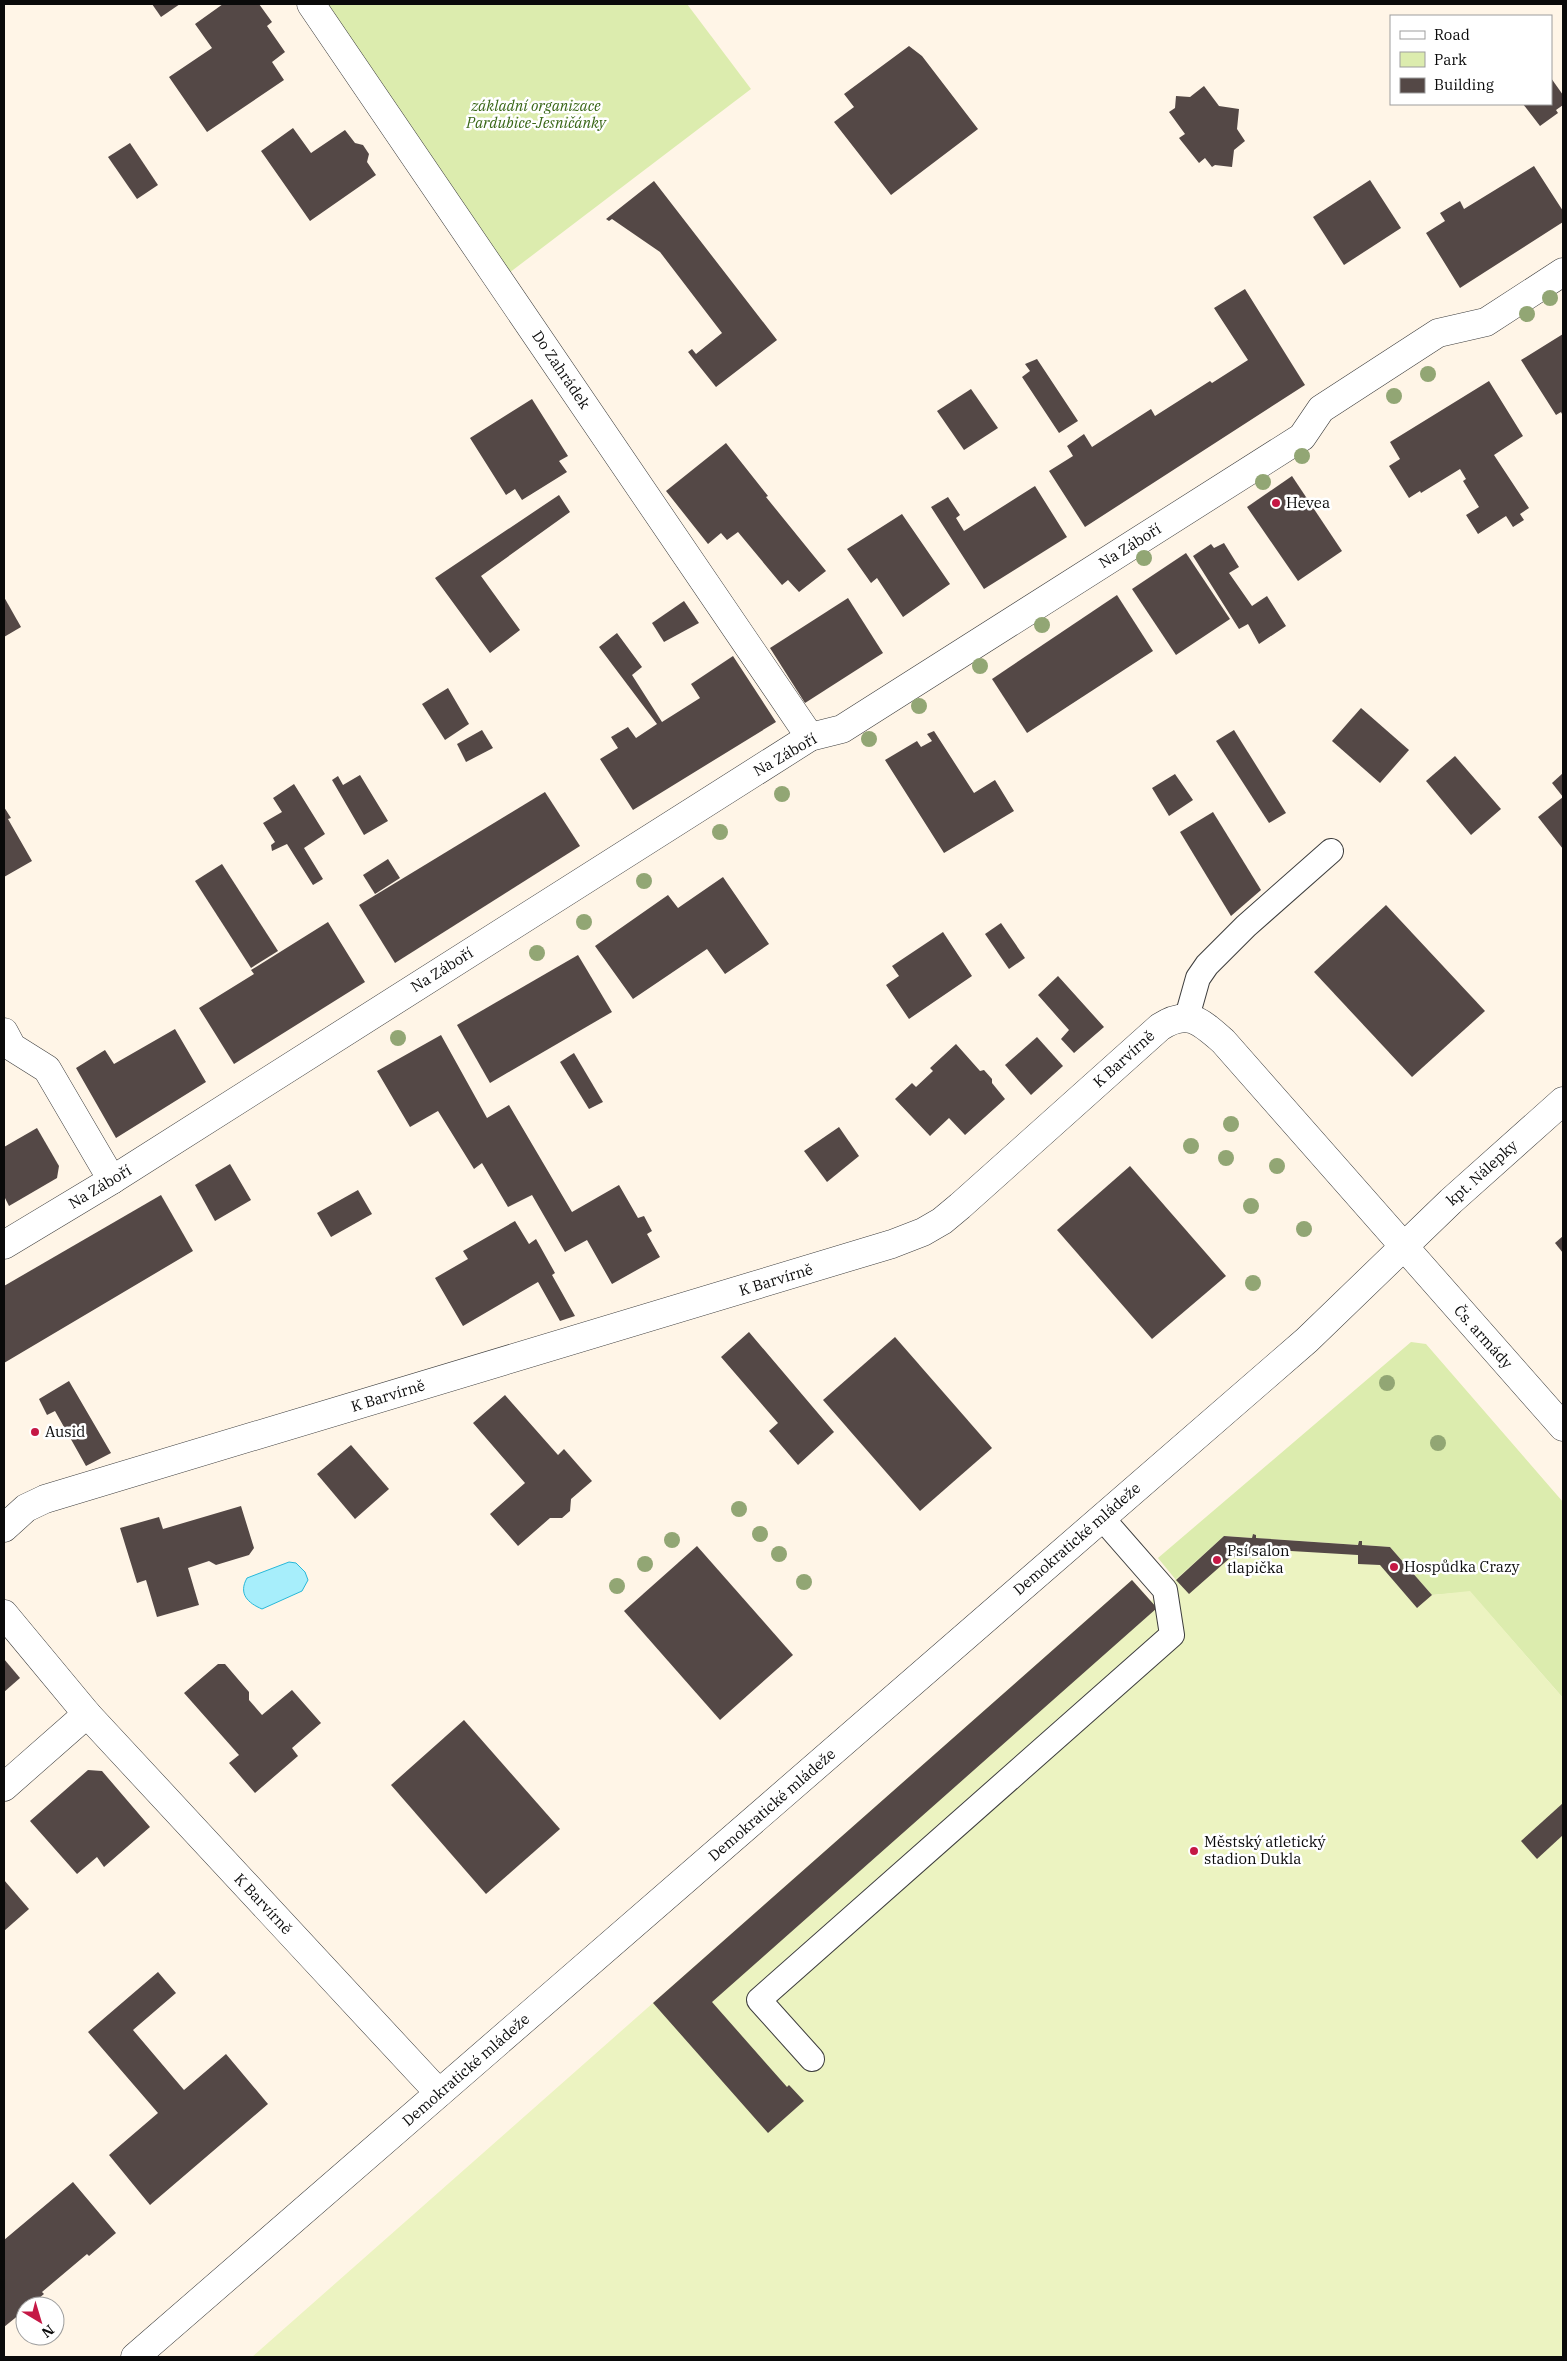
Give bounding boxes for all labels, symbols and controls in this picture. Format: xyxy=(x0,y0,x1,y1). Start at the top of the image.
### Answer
legend xyxy=(1390,15,1552,105)
text: Road xyxy=(1434,25,1470,44)
text: Park xyxy=(1434,50,1467,69)
text: Building xyxy=(1434,75,1494,94)
park label: základní organizace Pardubice-Jesničánky xyxy=(465,96,607,132)
street label: Do Zahrádek xyxy=(528,327,595,413)
place label: Hevea xyxy=(1286,493,1330,512)
marker: Hevea xyxy=(1270,497,1282,509)
street label: Na Záboří xyxy=(1095,519,1165,572)
street label: Na Záboří xyxy=(750,729,820,780)
street label: Na Záboří xyxy=(407,943,477,996)
street label: K Barvírně xyxy=(1089,1026,1158,1091)
street label: kpt. Nálepky xyxy=(1442,1136,1521,1210)
street label: Na Záboří xyxy=(65,1160,135,1213)
street label: K Barvírně xyxy=(737,1259,815,1300)
street label: Čs. armády xyxy=(1450,1301,1517,1372)
street label: K Barvírně xyxy=(349,1375,427,1416)
place label: Ausid xyxy=(45,1422,85,1441)
marker: Ausid xyxy=(29,1426,41,1438)
street label: Demokratické mládeže xyxy=(1009,1478,1144,1599)
place label: Psí salon tlapička xyxy=(1227,1541,1290,1577)
marker: Psí salon tlapička xyxy=(1211,1554,1223,1566)
place label: Hospůdka Crazy xyxy=(1404,1557,1520,1576)
marker: Hospůdka Crazy xyxy=(1388,1561,1400,1573)
street label: Demokratické mládeže xyxy=(704,1744,839,1865)
place label: Městský atletický stadion Dukla xyxy=(1204,1832,1326,1868)
marker: Městský atletický stadion Dukla xyxy=(1188,1845,1200,1857)
street label: K Barvírně xyxy=(230,1869,296,1938)
street label: Demokratické mládeže xyxy=(398,2009,533,2130)
north arrow xyxy=(15,2296,65,2346)
text: N xyxy=(38,2321,58,2342)

